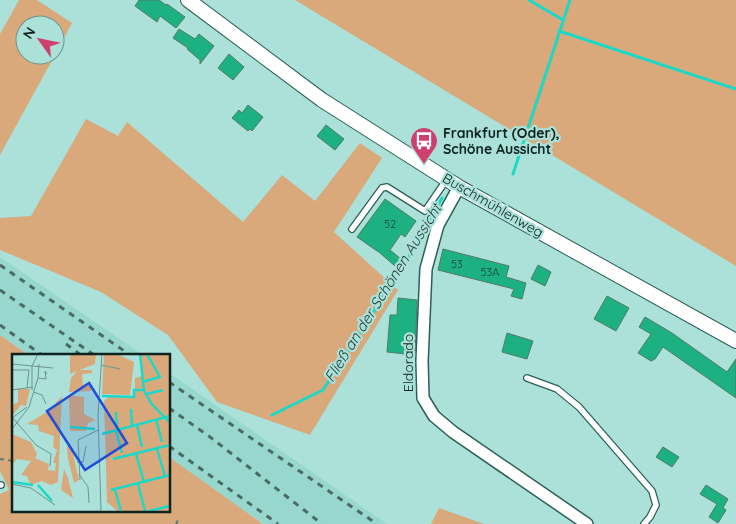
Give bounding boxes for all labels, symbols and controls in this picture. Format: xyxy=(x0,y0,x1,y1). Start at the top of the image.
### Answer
north arrow xyxy=(15,15,65,65)
text: N xyxy=(19,24,39,42)
place label: Frankfurt (Oder), Schöne Aussicht xyxy=(443,124,560,158)
bus stop icon: Frankfurt (Oder), Schöne Aussicht xyxy=(409,126,439,165)
street label: Buschmühlenweg xyxy=(439,169,547,241)
water label: Fließ an der Schönen Aussicht xyxy=(320,199,446,385)
house number: 52 xyxy=(384,217,396,231)
house number: 53 xyxy=(451,257,463,271)
house number: 53A xyxy=(481,265,499,279)
street label: Eldorado xyxy=(399,334,417,392)
inset map xyxy=(12,354,170,512)

